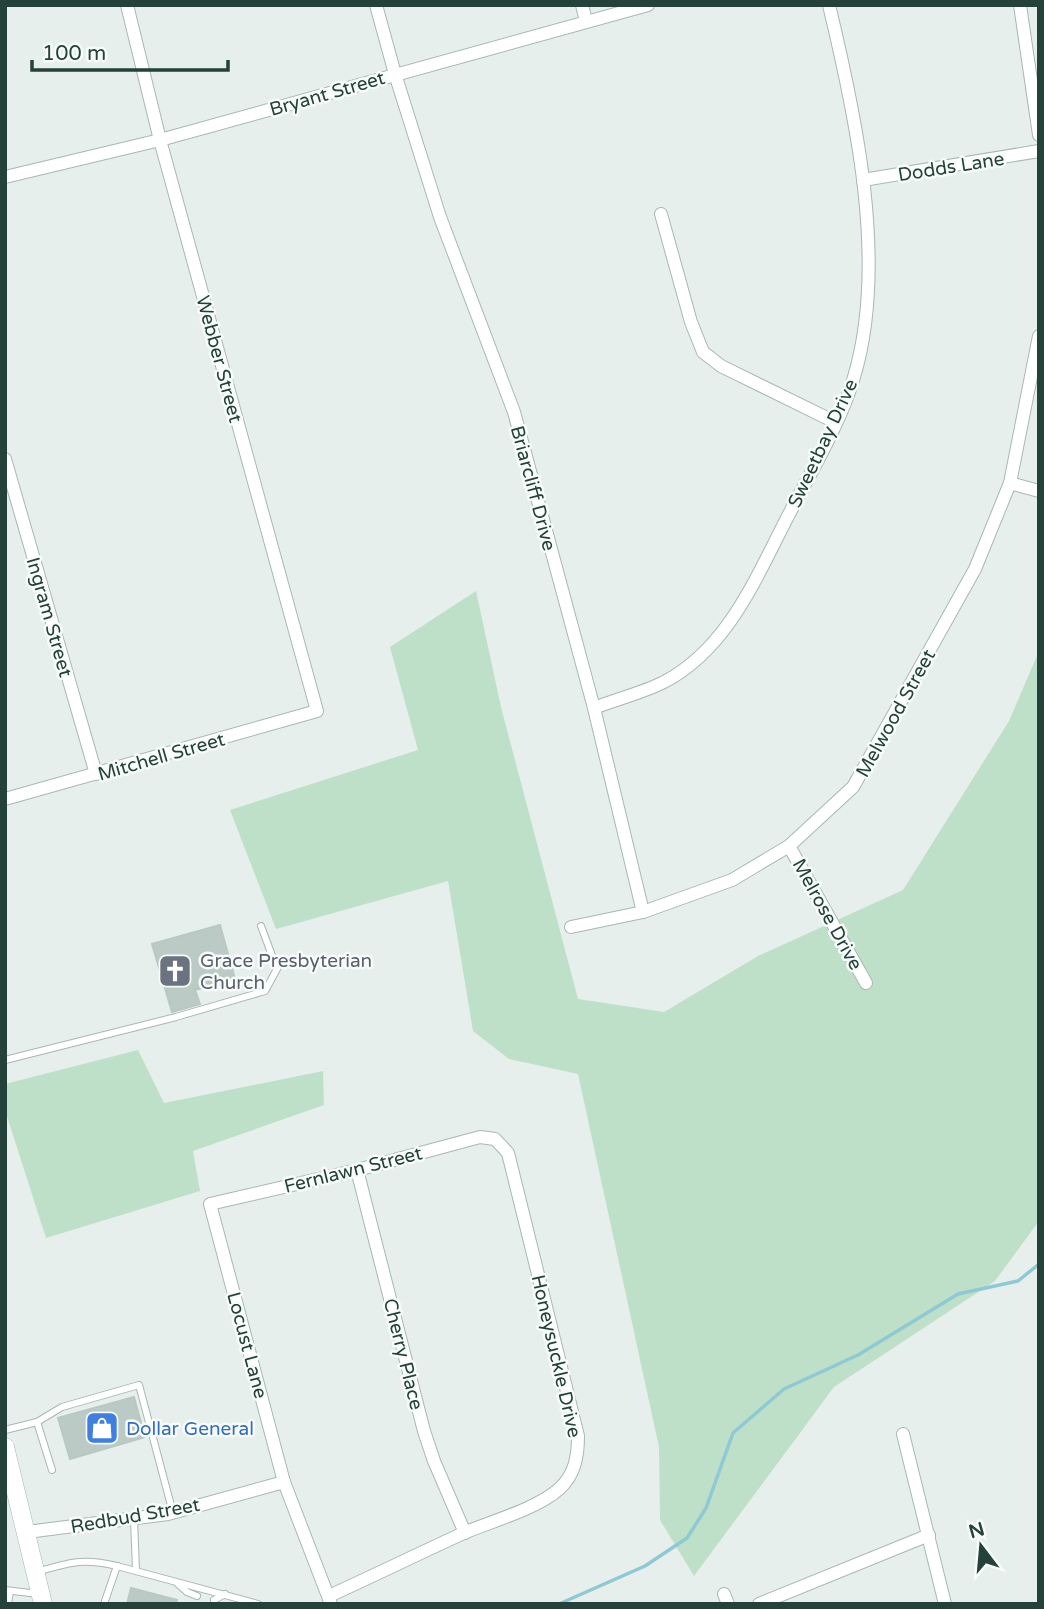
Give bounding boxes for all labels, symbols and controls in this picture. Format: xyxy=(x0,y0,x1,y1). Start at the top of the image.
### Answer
scale bar xyxy=(32,28,228,72)
text: 100 m xyxy=(42,41,106,66)
street label: Bryant Street xyxy=(267,67,387,121)
street label: Dodds Lane xyxy=(896,148,1006,186)
street label: Webber Street xyxy=(192,293,247,425)
street label: Sweetbay Drive xyxy=(784,376,862,511)
street label: Briarcliff Drive xyxy=(506,423,560,553)
street label: Ingram Street xyxy=(21,555,77,680)
street label: Melwood Street xyxy=(852,646,940,781)
street label: Mitchell Street xyxy=(95,728,227,786)
street label: Melrose Drive xyxy=(788,855,867,974)
place label: Grace Presbyterian Church xyxy=(200,950,372,994)
church icon: Grace Presbyterian Church xyxy=(156,952,194,990)
street label: Fernlawn Street xyxy=(282,1142,425,1198)
street label: Honeysuckle Drive xyxy=(527,1273,585,1440)
street label: Locust Lane xyxy=(222,1290,272,1401)
street label: Cherry Place xyxy=(379,1296,428,1412)
shop icon: Dollar General xyxy=(83,1409,121,1447)
place label: Dollar General xyxy=(126,1418,254,1440)
street label: Redbud Street xyxy=(69,1494,202,1538)
north arrow xyxy=(946,1511,1016,1581)
text: N xyxy=(966,1518,987,1543)

